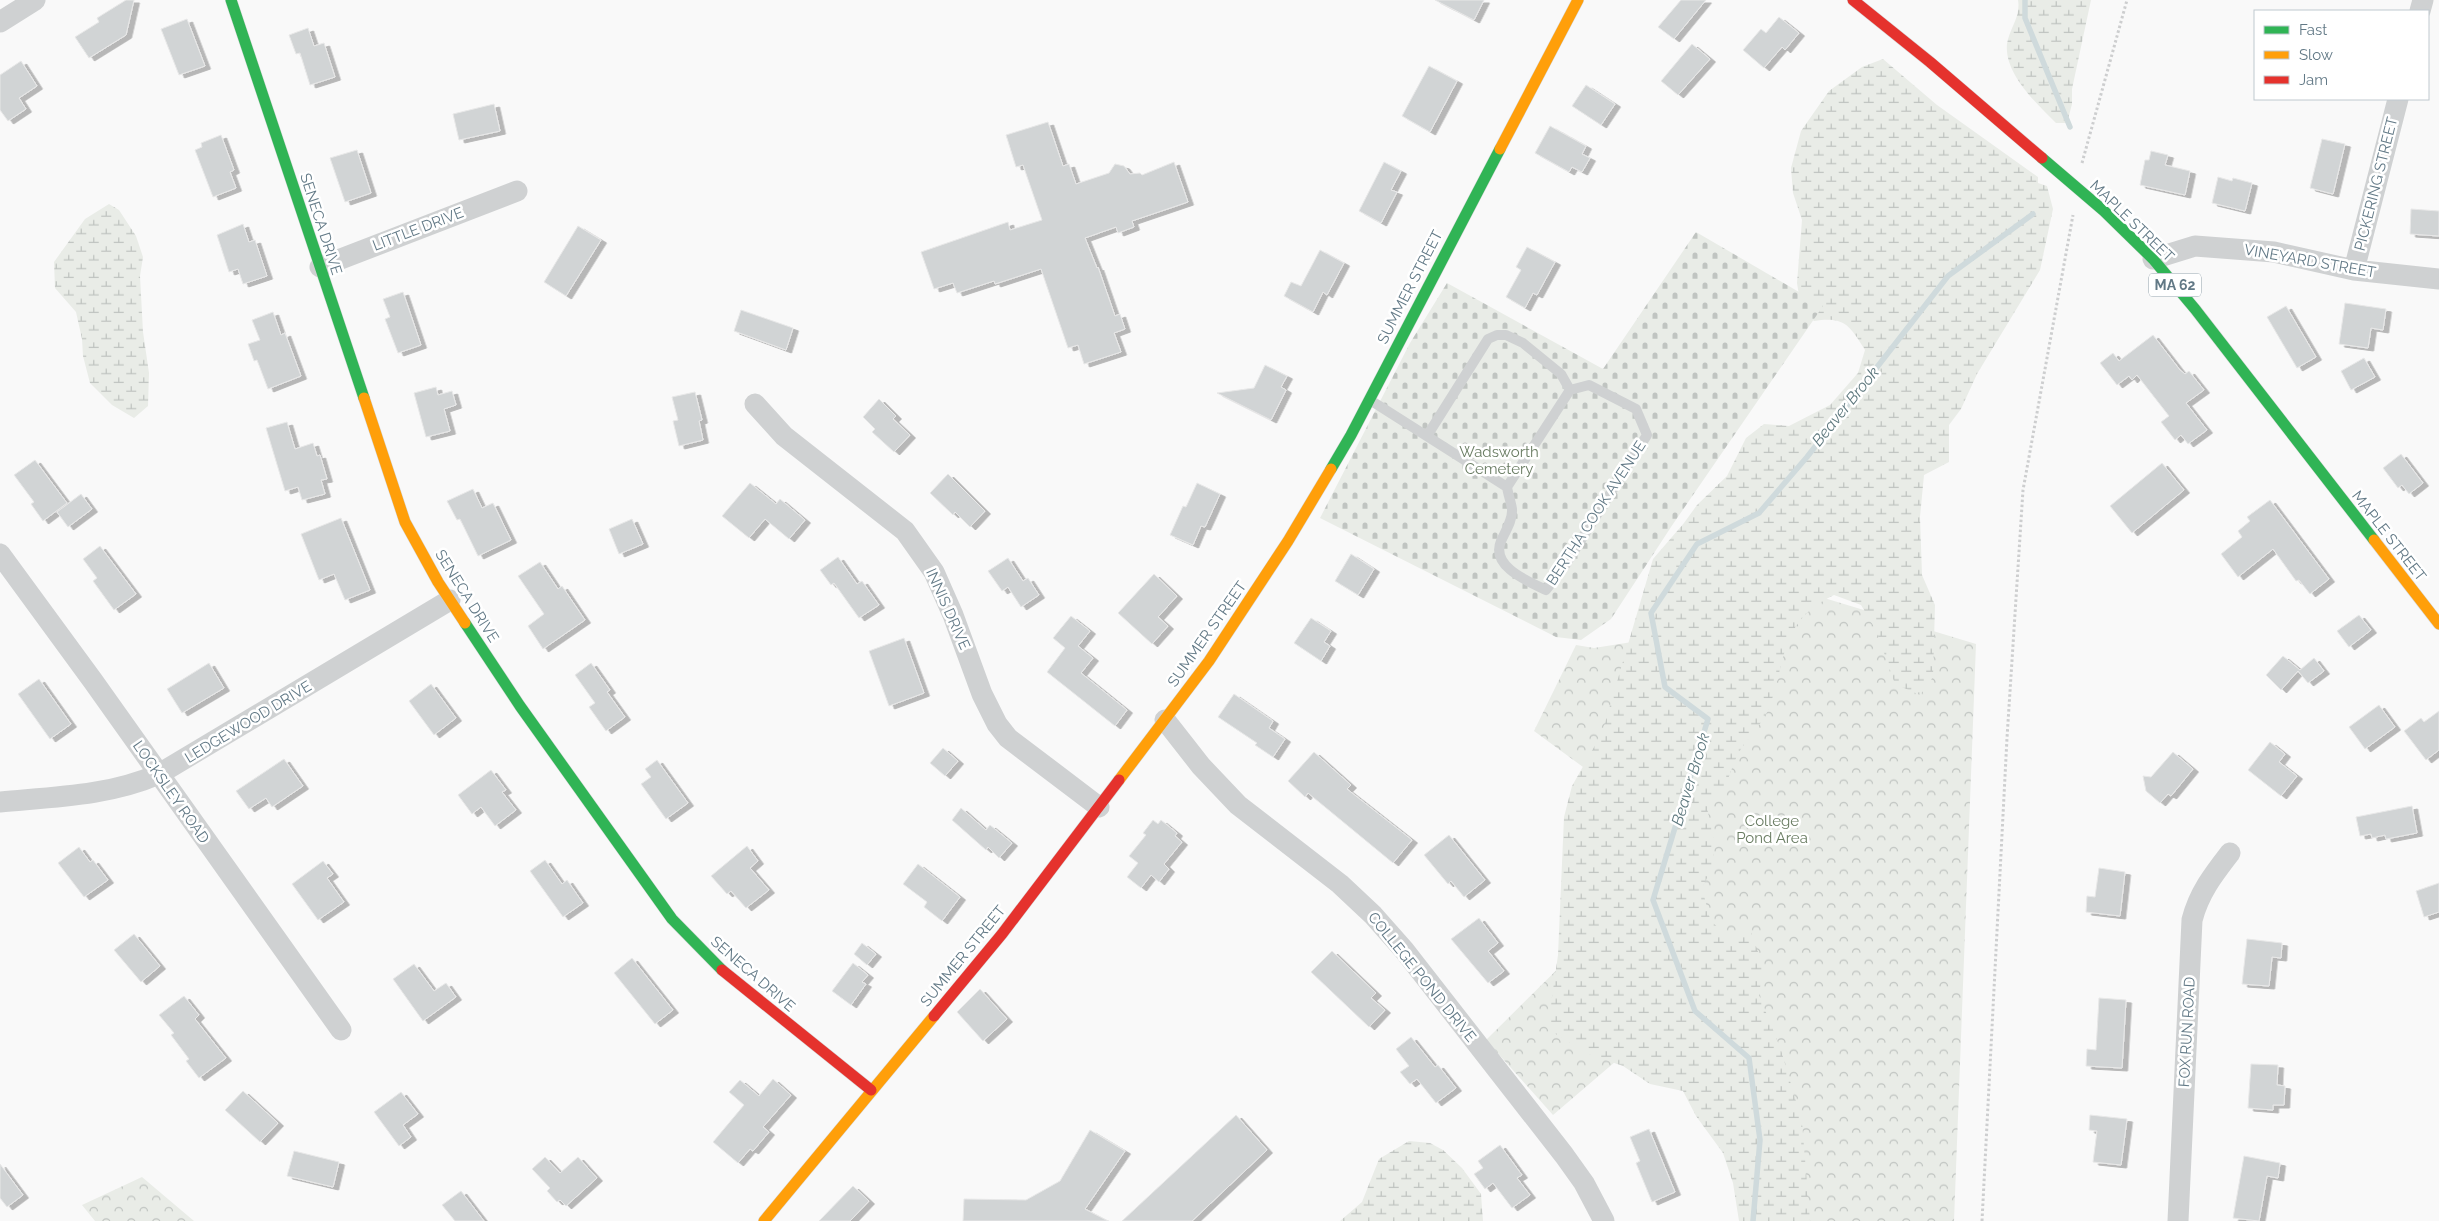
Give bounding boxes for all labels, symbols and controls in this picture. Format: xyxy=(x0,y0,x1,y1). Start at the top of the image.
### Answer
legend xyxy=(2254,10,2429,100)
text: Fast xyxy=(2299,21,2327,39)
text: Slow xyxy=(2299,46,2333,64)
text: Jam xyxy=(2299,71,2328,89)
street label: PICKERING STREET xyxy=(2351,115,2401,253)
street label: SENECA DRIVE xyxy=(296,171,346,277)
street label: MAPLE STREET xyxy=(2086,176,2178,266)
street label: LITTLE DRIVE xyxy=(370,203,466,255)
street label: SUMMER STREET xyxy=(1374,227,1446,347)
street label: VINEYARD STREET xyxy=(2243,241,2377,281)
road number: MA 62 xyxy=(2149,274,2201,296)
water label: Beaver Brook xyxy=(1808,363,1883,450)
street label: BERTHA COOK AVENUE xyxy=(1543,437,1649,589)
park label: Wadsworth Cemetery xyxy=(1459,443,1539,478)
street label: MAPLE STREET xyxy=(2348,487,2430,585)
street label: SENECA DRIVE xyxy=(431,546,503,646)
street label: INNIS DRIVE xyxy=(922,566,974,652)
street label: SUMMER STREET xyxy=(1164,578,1250,690)
street label: LEDGEWOOD DRIVE xyxy=(181,677,315,767)
water label: Beaver Brook xyxy=(1667,730,1714,828)
street label: LOCKSLEY ROAD xyxy=(129,737,213,847)
park label: College Pond Area xyxy=(1736,812,1808,847)
street label: SUMMER STREET xyxy=(917,902,1009,1010)
street label: COLLEGE POND DRIVE xyxy=(1364,908,1480,1046)
street label: SENECA DRIVE xyxy=(707,932,799,1016)
street label: FOX RUN ROAD xyxy=(2175,976,2199,1088)

